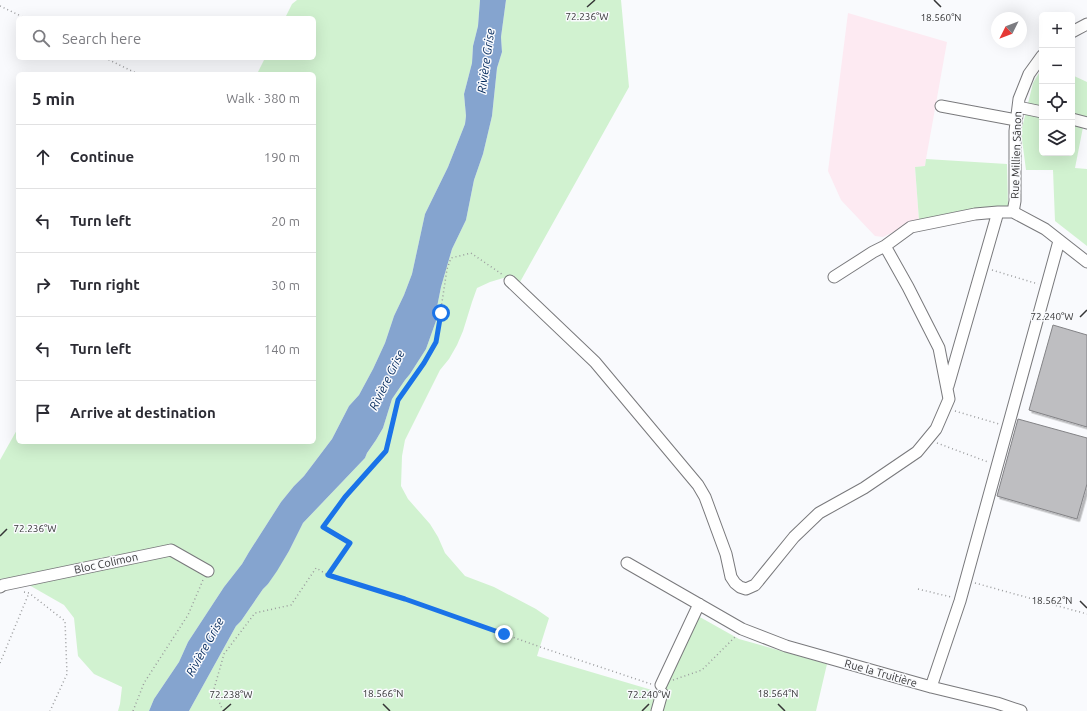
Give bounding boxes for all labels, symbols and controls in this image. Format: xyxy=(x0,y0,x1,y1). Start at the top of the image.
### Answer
text: 72.236°W xyxy=(565,11,609,22)
text: 18.560°N xyxy=(920,12,962,23)
north arrow xyxy=(991,12,1027,48)
map controls xyxy=(1039,12,1075,156)
button: + xyxy=(1039,12,1075,48)
search box xyxy=(16,16,316,60)
icon: search xyxy=(30,27,52,49)
water label: Rivière Grise xyxy=(475,28,496,94)
text: Search here xyxy=(62,30,141,47)
button: − xyxy=(1039,48,1075,84)
button: locate xyxy=(1039,84,1075,120)
text: 5 min xyxy=(32,89,75,108)
text: Walk · 380 m xyxy=(226,91,300,105)
street label: Rue Millien Sânon xyxy=(1008,111,1024,199)
button: layers xyxy=(1039,120,1075,156)
icon: ahead xyxy=(32,146,54,168)
text: Continue xyxy=(70,148,134,165)
text: 190 m xyxy=(264,150,300,164)
icon: left xyxy=(32,210,54,232)
text: Turn left xyxy=(70,212,131,229)
text: 20 m xyxy=(271,214,300,228)
icon: right xyxy=(32,274,54,296)
text: Turn right xyxy=(70,276,140,293)
text: 30 m xyxy=(271,278,300,292)
route start xyxy=(432,304,450,322)
text: 72.240°W xyxy=(1030,311,1074,322)
icon: left xyxy=(32,338,54,360)
text: Turn left xyxy=(70,340,131,357)
text: 140 m xyxy=(264,342,300,356)
water label: Rivière Grise xyxy=(366,348,407,412)
icon: arrive xyxy=(32,402,54,424)
text: Arrive at destination xyxy=(70,404,216,421)
text: 72.236°W xyxy=(13,523,57,534)
street label: Bloc Colimon xyxy=(73,550,139,576)
text: 18.562°N xyxy=(1031,595,1073,606)
water label: Rivière Grise xyxy=(183,615,226,678)
route end xyxy=(495,625,513,643)
street label: Rue la Truitière xyxy=(843,657,919,689)
text: 18.566°N xyxy=(362,688,404,699)
text: 18.564°N xyxy=(757,688,799,699)
text: 72.238°W xyxy=(209,689,253,700)
text: 72.240°W xyxy=(627,689,671,700)

